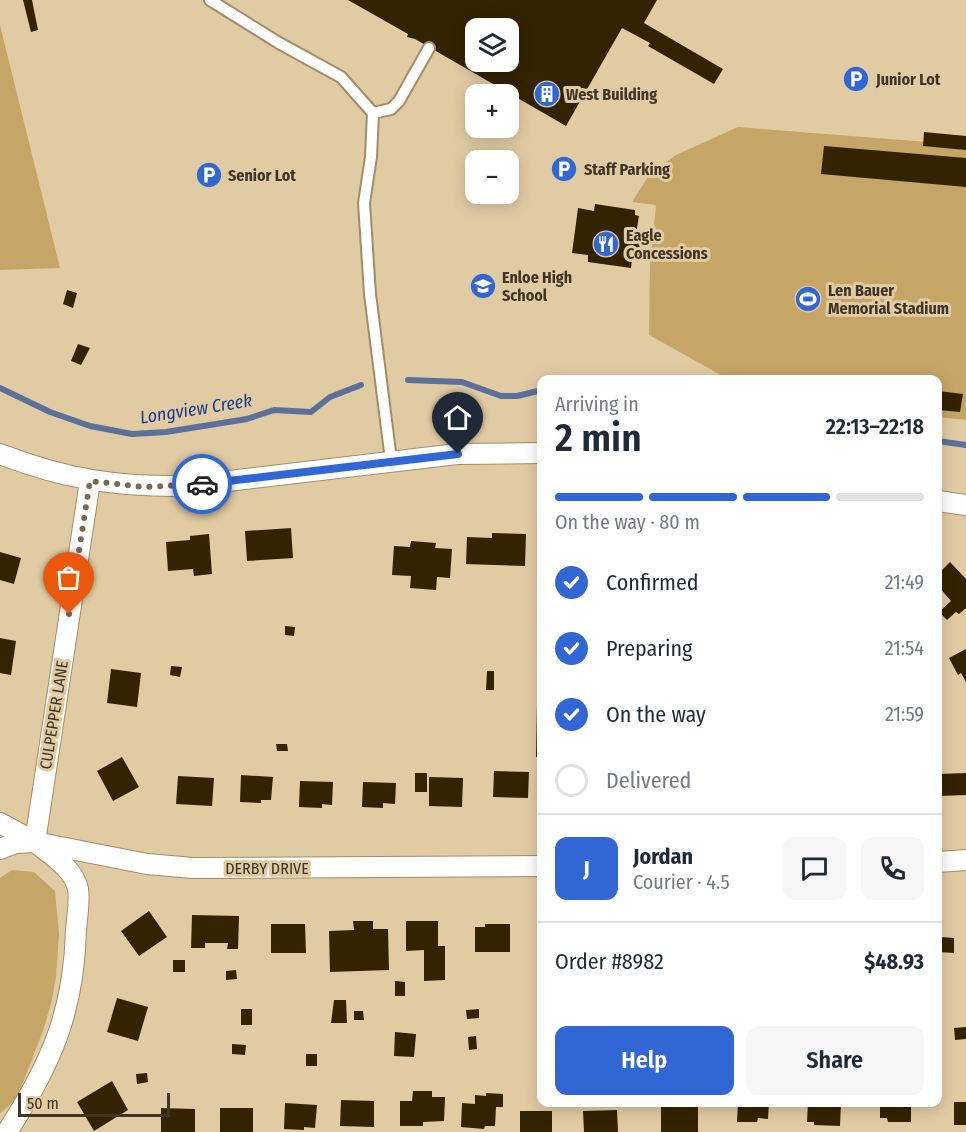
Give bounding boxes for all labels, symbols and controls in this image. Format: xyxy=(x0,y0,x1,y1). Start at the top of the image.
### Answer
map controls xyxy=(465,18,519,204)
button: layers xyxy=(465,18,519,72)
parking icon: Junior Lot xyxy=(841,64,871,94)
place label: Junior Lot xyxy=(875,70,941,89)
building icon: West Building xyxy=(532,79,562,109)
button: + xyxy=(465,84,519,138)
place label: West Building xyxy=(566,85,657,104)
button: − xyxy=(465,150,519,204)
parking icon: Staff Parking xyxy=(549,154,579,184)
parking icon: Senior Lot xyxy=(194,160,224,190)
place label: Staff Parking xyxy=(584,160,670,179)
place label: Senior Lot xyxy=(228,166,296,185)
place label: Eagle Concessions xyxy=(626,226,708,263)
restaurant icon: Eagle Concessions xyxy=(591,229,621,259)
place label: Enloe High School xyxy=(502,268,572,305)
school or university icon: Enloe High School xyxy=(468,271,498,301)
place label: Len Bauer Memorial Stadium xyxy=(828,281,949,318)
sports icon: Len Bauer Memorial Stadium xyxy=(793,284,823,314)
water label: Longview Creek xyxy=(138,389,254,429)
pin xyxy=(432,392,483,454)
text: Arriving in xyxy=(555,392,639,416)
icon: home xyxy=(441,401,474,434)
text: 22:13–22:18 xyxy=(826,413,924,440)
text: 2 min xyxy=(555,415,642,461)
courier xyxy=(172,454,232,514)
icon: car xyxy=(186,468,219,501)
text: On the way · 80 m xyxy=(555,510,700,534)
pin xyxy=(43,552,94,614)
icon: bag xyxy=(52,561,85,594)
icon: check xyxy=(555,566,588,599)
text: Confirmed xyxy=(606,569,699,596)
text: 21:49 xyxy=(885,570,924,594)
icon: check xyxy=(555,632,588,665)
text: Preparing xyxy=(606,635,692,662)
text: 21:54 xyxy=(885,636,924,660)
street label: CULPEPPER LANE xyxy=(36,659,72,771)
icon: check xyxy=(555,698,588,731)
text: On the way xyxy=(606,701,706,728)
text: 21:59 xyxy=(885,702,924,726)
text: Delivered xyxy=(606,767,691,794)
button: chat xyxy=(783,837,846,900)
button: phone xyxy=(861,837,924,900)
text: Jordan xyxy=(633,843,693,870)
text: J xyxy=(583,855,590,882)
street label: DERBY DRIVE xyxy=(225,859,309,878)
text: Courier · 4.5 xyxy=(633,870,730,894)
text: Order #8982 xyxy=(555,948,664,975)
text: $48.93 xyxy=(864,948,924,975)
button: Help xyxy=(555,1026,734,1095)
button: Share xyxy=(746,1026,924,1095)
scale bar xyxy=(18,1090,170,1118)
text: 50 m xyxy=(27,1094,59,1113)

